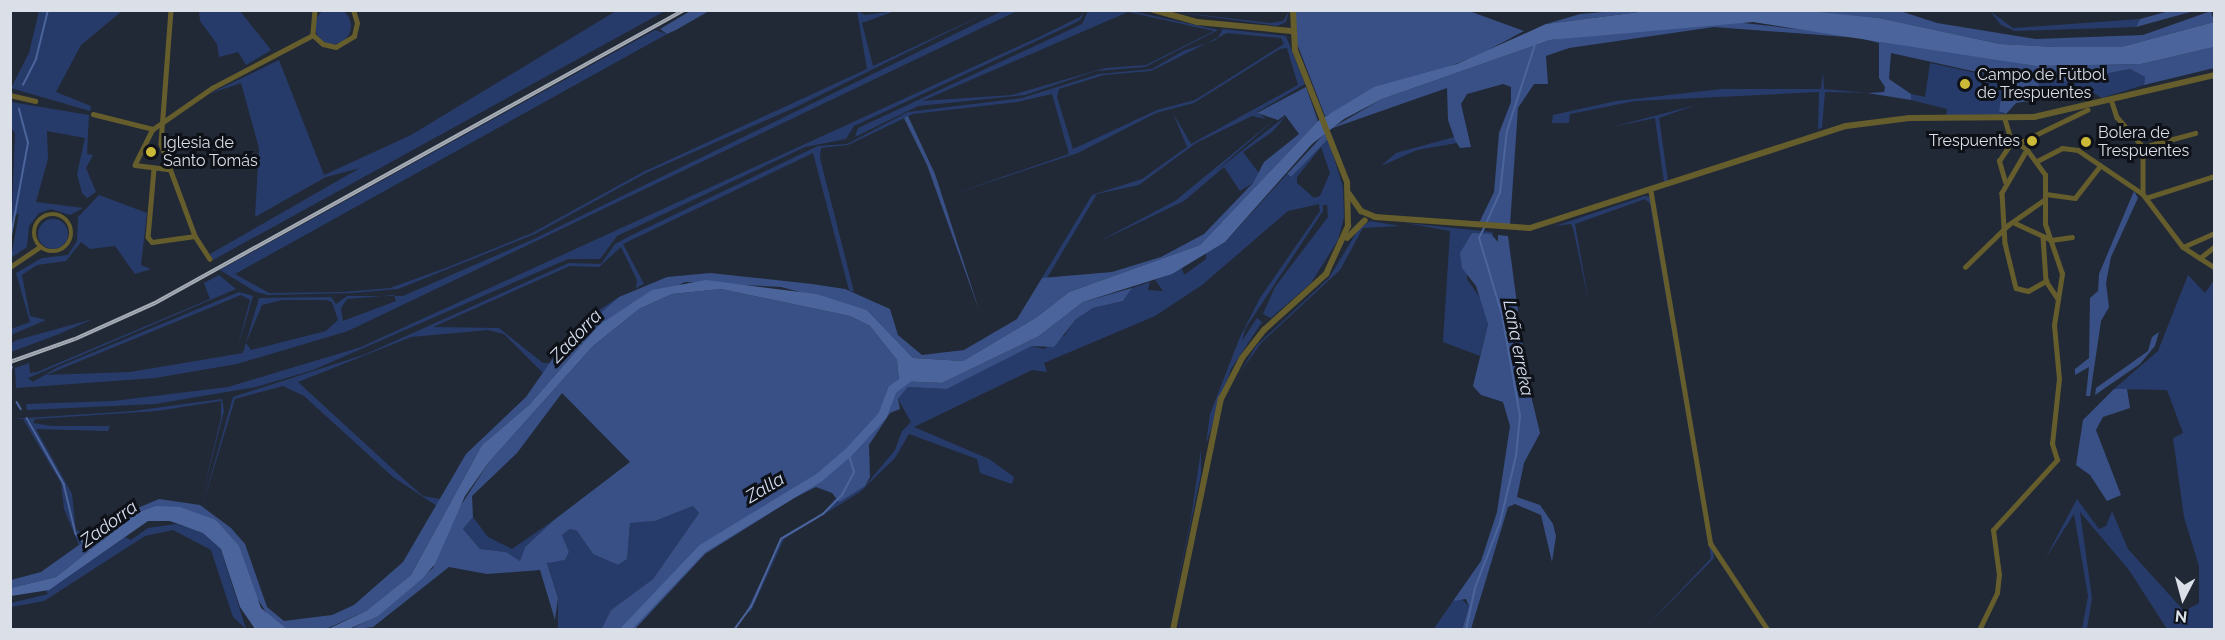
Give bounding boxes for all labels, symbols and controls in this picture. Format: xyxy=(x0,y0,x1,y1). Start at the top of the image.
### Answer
place label: Campo de Fútbol de Trespuentes xyxy=(1977,65,2106,103)
marker: Campo de Fútbol de Trespuentes xyxy=(1958,77,1972,91)
place label: Bolera de Trespuentes xyxy=(2098,123,2189,161)
place label: Trespuentes xyxy=(1929,131,2020,151)
place label: Iglesia de Santo Tomás xyxy=(163,133,258,171)
marker: Trespuentes xyxy=(2025,134,2039,148)
marker: Bolera de Trespuentes xyxy=(2079,135,2093,149)
marker: Iglesia de Santo Tomás xyxy=(144,145,158,159)
water label: Laña erreka xyxy=(1498,298,1538,398)
water label: Zadorra xyxy=(546,305,606,367)
water label: Zalla xyxy=(742,468,788,508)
water label: Zadorra xyxy=(76,496,142,552)
north arrow xyxy=(2153,568,2213,628)
text: N xyxy=(2174,606,2188,626)

